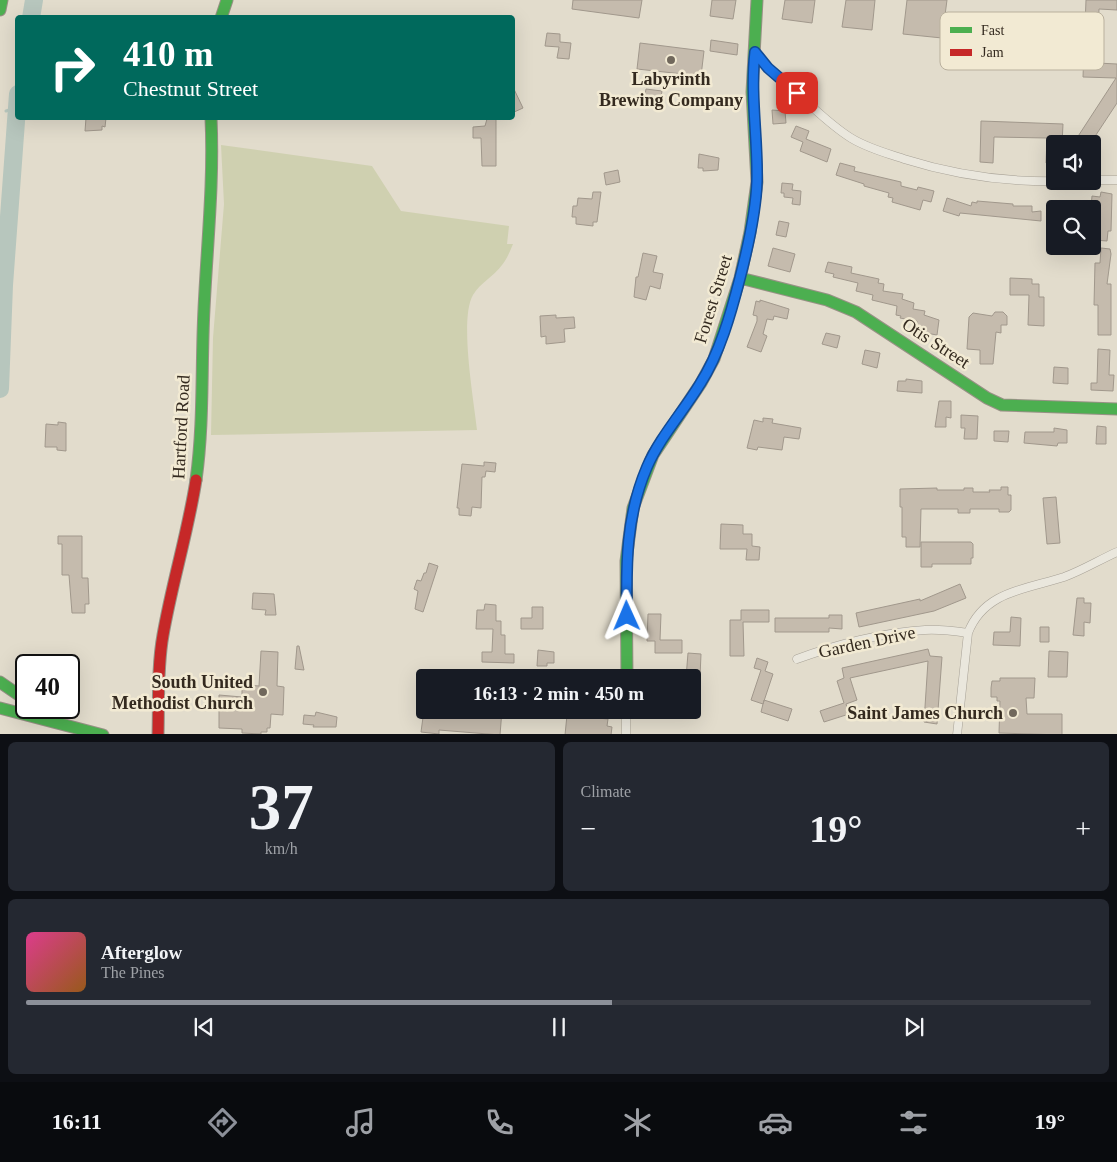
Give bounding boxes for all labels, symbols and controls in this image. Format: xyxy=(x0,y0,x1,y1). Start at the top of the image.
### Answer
legend xyxy=(940,12,1104,70)
text: Fast xyxy=(981,23,1004,38)
icon: right xyxy=(40,35,105,100)
text: 410 m xyxy=(123,35,213,74)
text: Jam xyxy=(981,45,1004,60)
marker: Labyrinth Brewing Company xyxy=(665,54,677,66)
place label: Labyrinth Brewing Company xyxy=(599,69,743,110)
pin xyxy=(776,72,818,114)
text: Chestnut Street xyxy=(123,76,258,101)
icon: arrive xyxy=(783,79,811,107)
map controls xyxy=(1046,135,1101,255)
button: sound xyxy=(1046,135,1101,190)
button: search xyxy=(1046,200,1101,255)
street label: Forest Street xyxy=(690,252,736,346)
street label: Otis Street xyxy=(898,314,974,372)
street label: Hartford Road xyxy=(168,374,194,480)
position arrow xyxy=(600,589,652,641)
street label: Garden Drive xyxy=(817,622,917,662)
speed limit sign: 40 xyxy=(15,654,80,719)
place label: South United Methodist Church xyxy=(112,672,253,713)
text: 16:13 · 2 min · 450 m xyxy=(473,683,644,704)
marker: South United Methodist Church xyxy=(257,686,269,698)
place label: Saint James Church xyxy=(847,703,1003,723)
marker: Saint James Church xyxy=(1007,707,1019,719)
text: 37 xyxy=(249,771,314,843)
text: Climate xyxy=(581,783,631,800)
text: 19° xyxy=(809,808,862,850)
text: − xyxy=(581,813,596,844)
text: + xyxy=(1075,813,1091,844)
text: km/h xyxy=(265,840,298,857)
text: Afterglow xyxy=(101,942,182,963)
text: The Pines xyxy=(101,964,165,981)
icon: previous xyxy=(190,1013,218,1041)
icon: pause xyxy=(545,1013,573,1041)
icon: next xyxy=(900,1013,928,1041)
icon: directions xyxy=(205,1105,240,1140)
icon: music xyxy=(343,1105,378,1140)
icon: phone xyxy=(482,1105,517,1140)
icon: climate xyxy=(620,1105,655,1140)
icon: car xyxy=(758,1105,793,1140)
icon: filters xyxy=(896,1105,931,1140)
text: 16:11 xyxy=(52,1109,102,1134)
text: 19° xyxy=(1035,1109,1065,1134)

